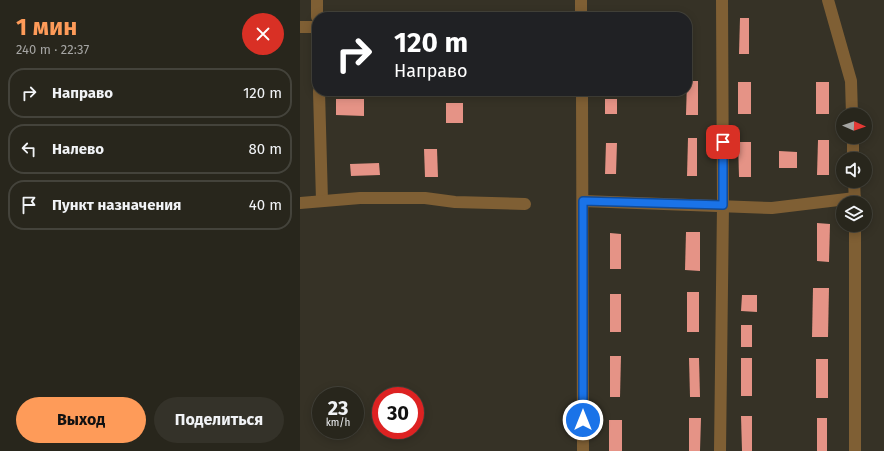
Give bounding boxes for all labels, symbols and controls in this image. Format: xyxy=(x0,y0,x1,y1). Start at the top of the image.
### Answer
text: 1 мин xyxy=(16,13,77,41)
button: close xyxy=(242,13,284,55)
text: 120 m xyxy=(394,26,468,59)
icon: right xyxy=(328,28,380,80)
text: 240 m · 22:37 xyxy=(16,42,89,57)
text: Направо xyxy=(394,60,468,82)
icon: right xyxy=(18,82,40,104)
text: Направо xyxy=(52,84,113,102)
text: 120 m xyxy=(243,84,282,102)
north arrow xyxy=(836,108,872,144)
map controls xyxy=(836,108,872,232)
pin xyxy=(706,125,740,159)
icon: arrive xyxy=(712,131,734,153)
icon: left xyxy=(18,138,40,160)
text: Налево xyxy=(52,140,104,158)
text: 80 m xyxy=(249,140,282,158)
button: sound xyxy=(836,152,872,188)
icon: arrive xyxy=(18,194,40,216)
text: Пункт назначения xyxy=(52,196,181,214)
text: 40 m xyxy=(249,196,282,214)
button: layers xyxy=(836,196,872,232)
speed limit sign: 30 xyxy=(372,387,424,439)
text: 23 xyxy=(328,396,348,420)
button: Выход xyxy=(16,397,146,443)
button: Поделиться xyxy=(154,397,284,443)
position arrow xyxy=(562,399,604,441)
text: km/h xyxy=(326,417,350,429)

